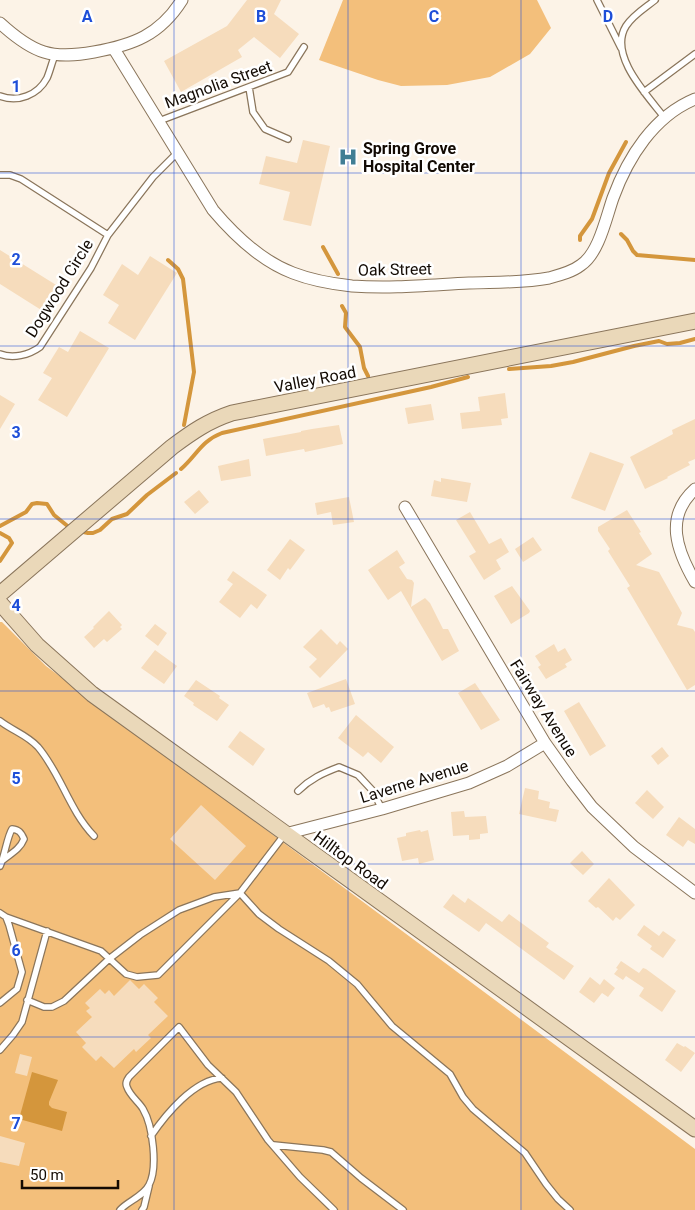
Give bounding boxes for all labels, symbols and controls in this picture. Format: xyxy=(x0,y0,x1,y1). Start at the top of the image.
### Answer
text: A xyxy=(82,7,93,26)
text: B xyxy=(256,7,266,26)
text: C xyxy=(429,7,439,26)
text: D xyxy=(603,7,613,26)
street label: Magnolia Street xyxy=(162,56,274,113)
text: 1 xyxy=(11,77,21,96)
place label: Spring Grove Hospital Center xyxy=(363,139,475,176)
hospital icon: Spring Grove Hospital Center xyxy=(337,146,359,168)
street label: Dogwood Circle xyxy=(22,236,97,341)
text: 2 xyxy=(11,250,21,269)
street label: Oak Street xyxy=(358,259,432,280)
street label: Valley Road xyxy=(273,362,358,397)
text: 3 xyxy=(11,423,21,442)
text: 4 xyxy=(11,596,21,615)
street label: Fairway Avenue xyxy=(506,656,581,760)
street label: Laverne Avenue xyxy=(358,756,471,807)
text: 5 xyxy=(11,769,21,788)
street label: Hilltop Road xyxy=(310,827,391,894)
text: 6 xyxy=(11,941,21,960)
text: 7 xyxy=(11,1114,21,1133)
scale bar xyxy=(22,1158,119,1190)
text: 50 m xyxy=(30,1166,64,1184)

